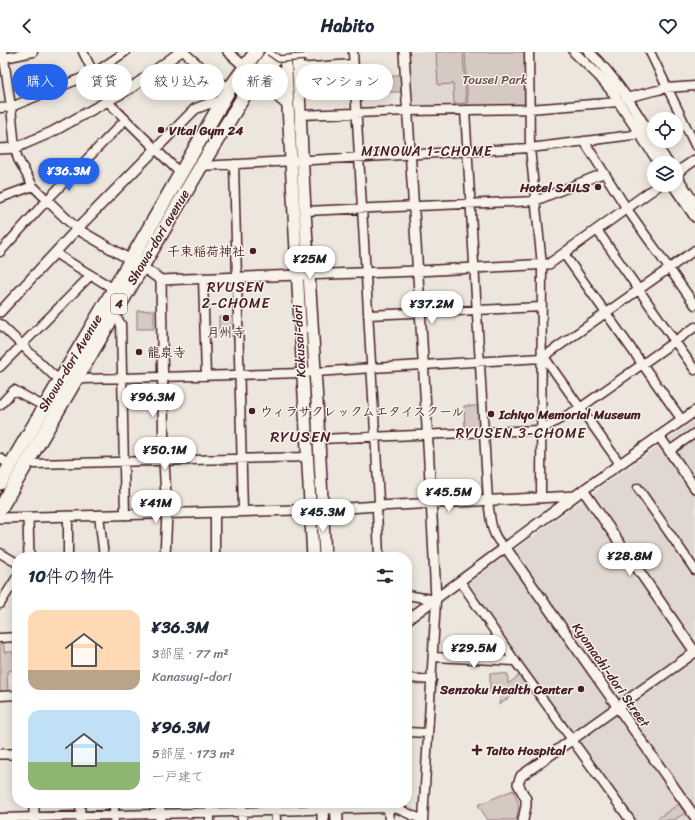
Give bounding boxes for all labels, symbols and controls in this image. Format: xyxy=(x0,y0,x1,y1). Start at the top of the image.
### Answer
text: Habito xyxy=(321,10,374,42)
icon: back xyxy=(16,15,38,37)
icon: heart xyxy=(657,15,679,37)
chip: 購入 xyxy=(12,64,68,100)
chip: 賃貸 xyxy=(76,64,132,100)
chip: 絞り込み xyxy=(140,64,224,100)
chip: 新着 xyxy=(232,64,288,100)
chip: マンション xyxy=(296,64,393,100)
park label: Tousei Park xyxy=(462,68,528,91)
map controls xyxy=(647,112,683,192)
button: locate xyxy=(647,112,683,148)
place label: Vital Gym 24 xyxy=(169,119,244,142)
marker: Vital Gym 24 xyxy=(156,125,166,135)
district label: MINOWA 1-CHOME xyxy=(361,139,493,164)
button: layers xyxy=(647,156,683,192)
pin: ¥36.3M xyxy=(36,158,102,192)
text: ¥36.3M xyxy=(47,159,91,182)
place label: Hotel SAILS xyxy=(519,176,591,199)
marker: Hotel SAILS xyxy=(593,182,603,192)
street label: Showa-dori avenue xyxy=(120,184,196,289)
place label: 千束稲荷神社 xyxy=(167,240,245,263)
marker: 千束稲荷神社 xyxy=(248,246,258,256)
pin: ¥25M xyxy=(286,246,334,280)
text: ¥25M xyxy=(293,247,327,270)
district label: RYUSEN 2-CHOME xyxy=(202,275,270,316)
pin: ¥37.2M xyxy=(399,291,465,325)
text: ¥37.2M xyxy=(410,292,454,315)
road number: 4 xyxy=(111,294,127,314)
street label: Kokusai-dori xyxy=(286,304,312,378)
street label: Showa-dori Avenue xyxy=(32,309,109,416)
marker: 月州寺 xyxy=(221,313,231,323)
place label: 月州寺 xyxy=(206,321,246,344)
place label: 龍泉寺 xyxy=(147,341,186,364)
marker: 龍泉寺 xyxy=(134,347,144,357)
pin: ¥96.3M xyxy=(120,384,186,418)
text: ¥96.3M xyxy=(131,385,175,408)
place label: ウィラサクレックムエタイスクール xyxy=(260,400,465,423)
place label: Ichiyo Memorial Museum xyxy=(498,403,641,426)
marker: ウィラサクレックムエタイスクール xyxy=(247,406,257,416)
marker: Ichiyo Memorial Museum xyxy=(486,409,496,419)
district label: RYUSEN 3-CHOME xyxy=(456,421,586,446)
district label: RYUSEN xyxy=(270,424,332,450)
pin: ¥50.1M xyxy=(132,437,198,471)
text: ¥50.1M xyxy=(143,438,187,461)
pin: ¥45.5M xyxy=(416,479,482,513)
text: ¥45.5M xyxy=(426,480,472,503)
pin: ¥41M xyxy=(132,490,180,524)
text: ¥41M xyxy=(140,491,172,514)
pin: ¥45.3M xyxy=(290,499,356,533)
text: ¥45.3M xyxy=(301,500,345,523)
pin: ¥28.8M xyxy=(597,543,663,577)
text: ¥28.8M xyxy=(608,544,652,567)
text: 10件の物件 xyxy=(28,561,114,591)
icon: filters xyxy=(374,565,396,587)
text: ¥36.3M xyxy=(152,612,209,642)
street label: Kyomachi-dori Street xyxy=(566,618,656,733)
icon: home xyxy=(60,626,108,674)
pin: ¥29.5M xyxy=(441,635,507,669)
text: ¥29.5M xyxy=(451,636,497,659)
text: 3部屋 · 77 m² xyxy=(152,642,229,665)
text: Kanasugi-dori xyxy=(152,665,231,688)
place label: Senzoku Health Center xyxy=(439,678,575,701)
marker: Senzoku Health Center xyxy=(576,684,586,694)
text: ¥96.3M xyxy=(152,712,210,742)
icon: home xyxy=(60,726,108,774)
place label: Taito Hospital xyxy=(486,739,567,762)
text: 5部屋 · 173 m² xyxy=(152,742,235,765)
marker: Taito Hospital xyxy=(471,744,483,756)
text: 一戸建て xyxy=(152,765,204,788)

